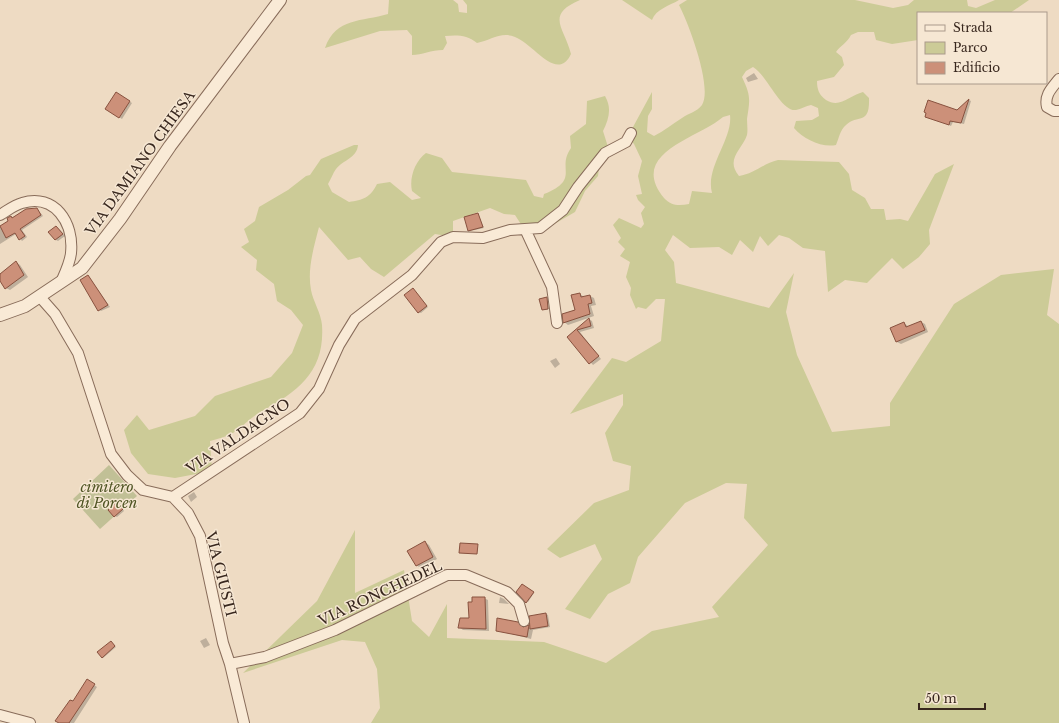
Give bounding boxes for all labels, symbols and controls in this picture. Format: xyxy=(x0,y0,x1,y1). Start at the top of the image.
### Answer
legend xyxy=(917,12,1047,84)
text: Strada xyxy=(953,20,993,35)
text: Parco xyxy=(953,40,988,55)
text: Edificio xyxy=(953,60,1000,75)
street label: VIA DAMIANO CHIESA xyxy=(81,87,199,240)
street label: VIA VALDAGNO xyxy=(182,395,293,478)
park label: cimitero di Porcen xyxy=(77,478,138,512)
street label: VIA GIUSTI xyxy=(202,529,240,619)
street label: VIA RONCHEDEL xyxy=(314,556,445,630)
scale bar xyxy=(919,685,985,711)
text: 50 m xyxy=(925,691,957,706)

